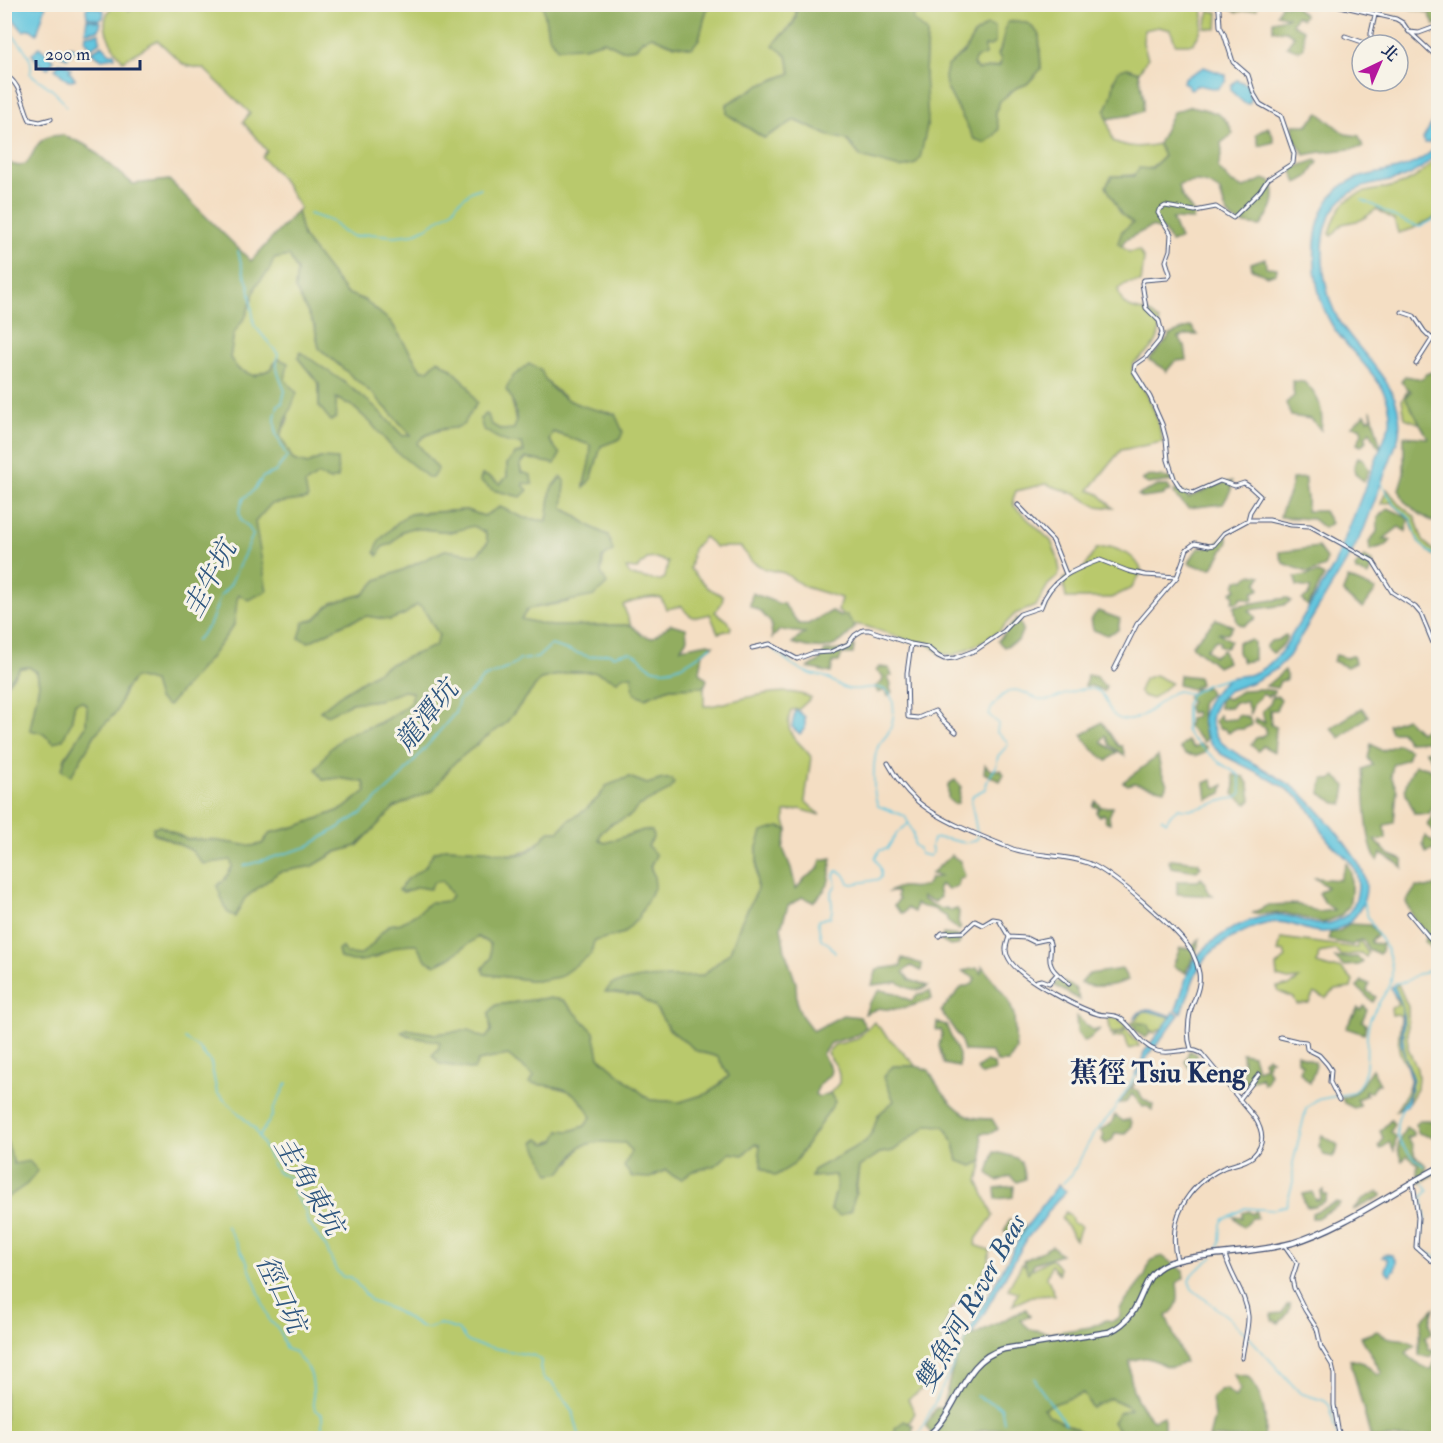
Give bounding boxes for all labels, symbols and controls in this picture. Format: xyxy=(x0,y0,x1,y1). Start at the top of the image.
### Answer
scale bar xyxy=(36,33,140,71)
north arrow xyxy=(1350,33,1410,93)
text: 北 xyxy=(1377,40,1402,66)
text: 200 m xyxy=(45,43,90,66)
water label: 圭牛坑 xyxy=(176,532,245,623)
water label: 龍潭坑 xyxy=(389,671,468,758)
district label: 蕉徑 Tsiu Keng xyxy=(1070,1056,1247,1091)
water label: 圭角東坑 xyxy=(267,1131,353,1244)
water label: 雙魚河 River Beas xyxy=(909,1208,1034,1398)
water label: 徑口坑 xyxy=(249,1250,315,1341)

